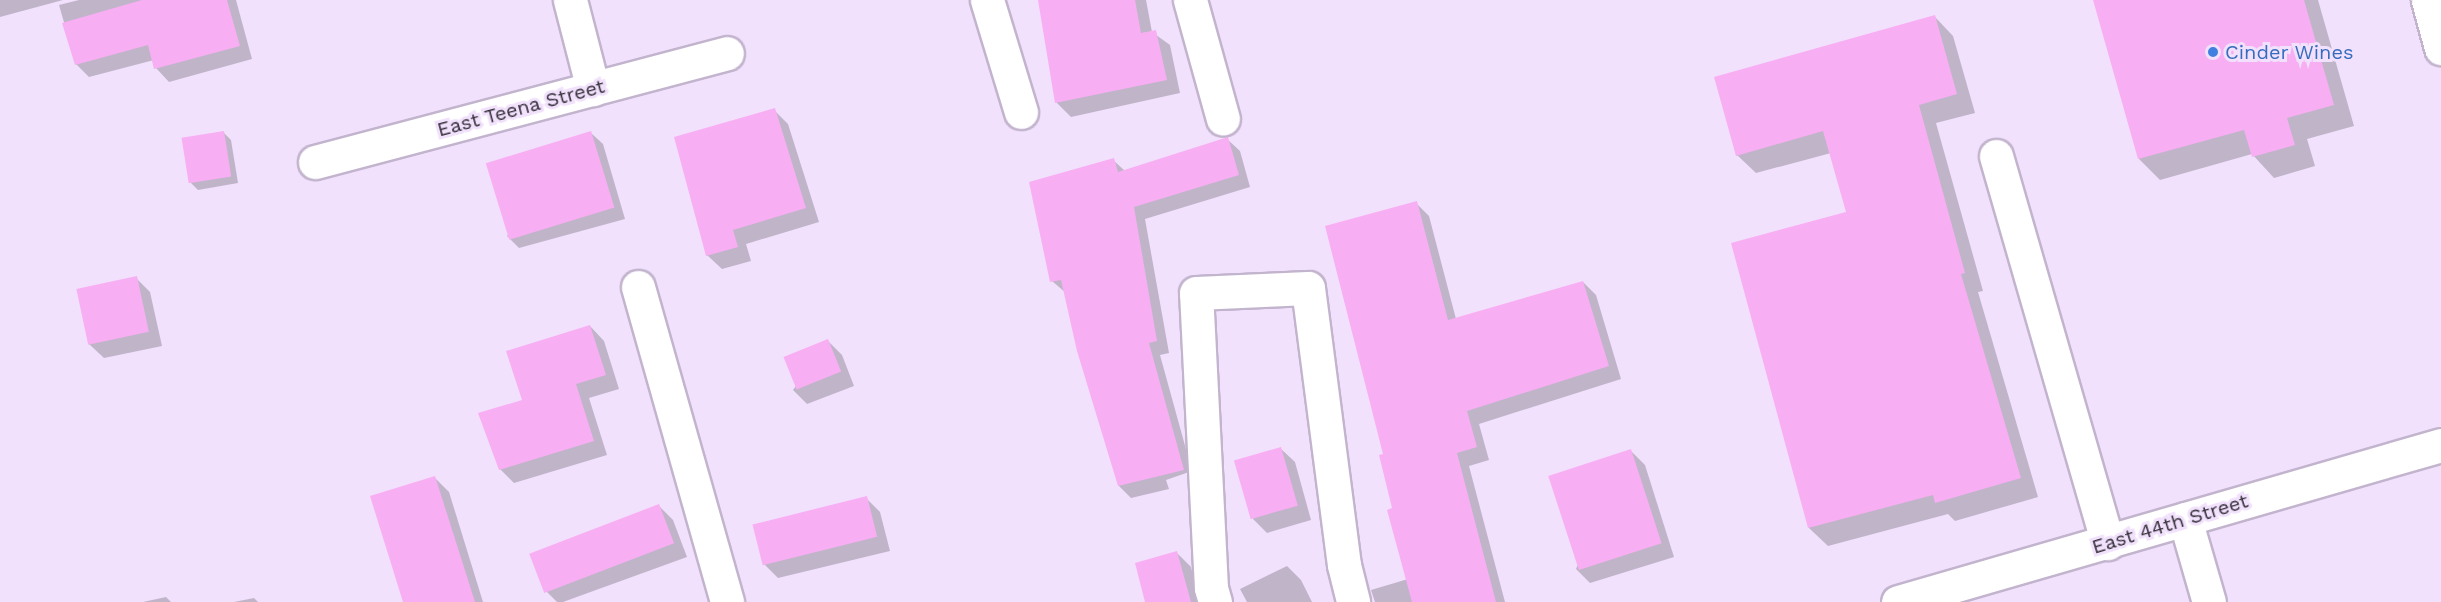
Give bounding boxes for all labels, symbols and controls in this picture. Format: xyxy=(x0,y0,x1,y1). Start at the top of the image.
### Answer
place label: Cinder Wines xyxy=(2225,40,2354,64)
marker: Cinder Wines xyxy=(2206,45,2220,59)
street label: East Teena Street xyxy=(434,74,608,142)
street label: East 44th Street xyxy=(2089,489,2251,559)

